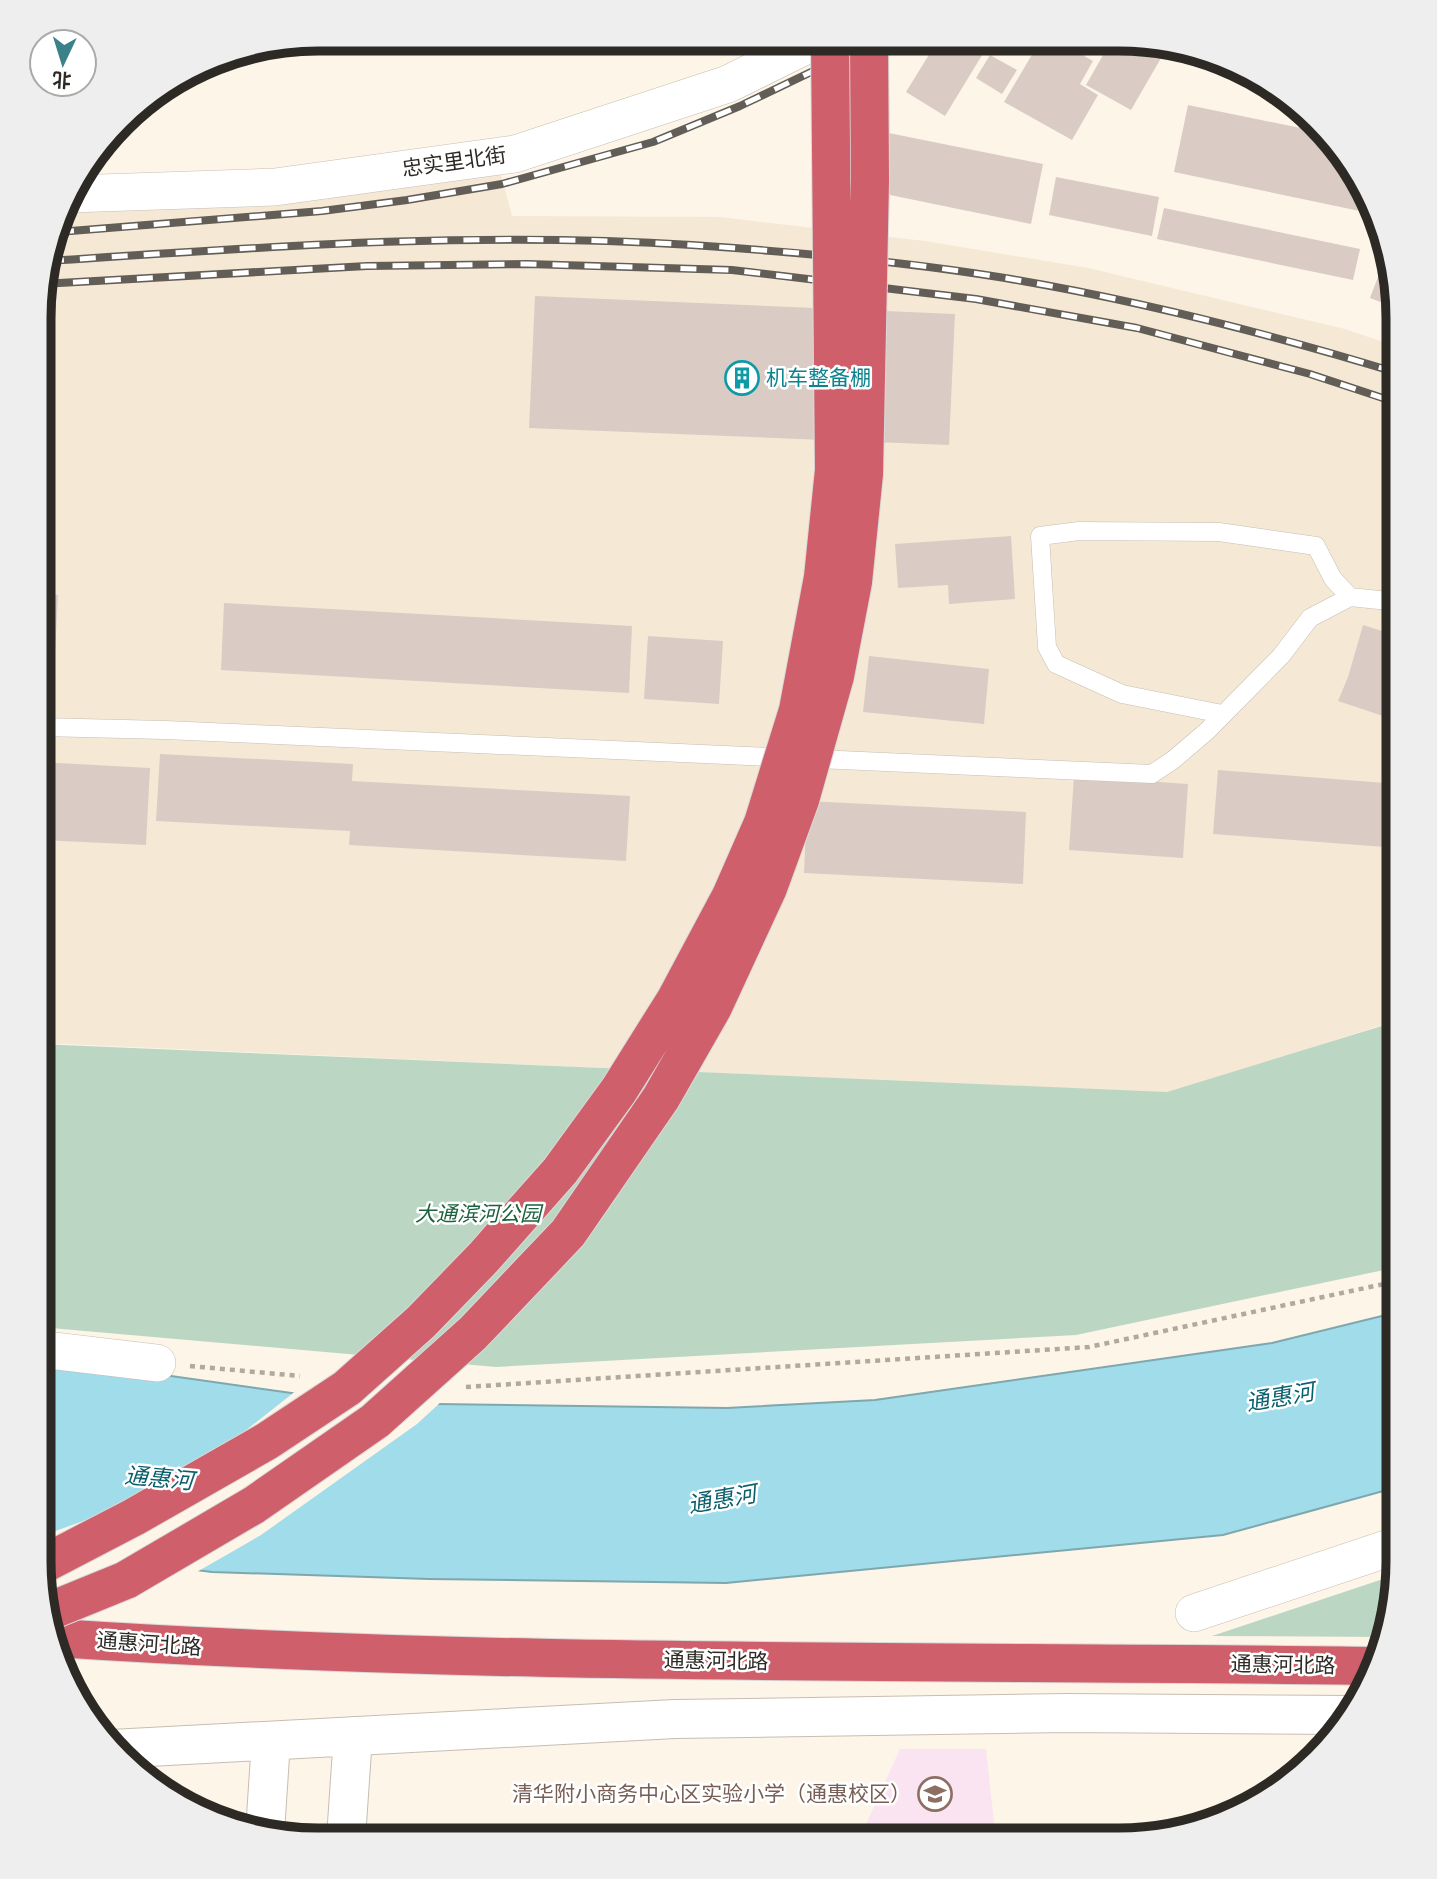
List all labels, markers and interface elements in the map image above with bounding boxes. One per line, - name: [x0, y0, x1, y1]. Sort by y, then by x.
- north arrow: [28, 28, 98, 98]
- text: 北: [52, 67, 72, 92]
- street label: 忠实里北街: [400, 142, 508, 182]
- building icon: 机车整备棚: [723, 359, 761, 397]
- place label: 机车整备棚: [766, 365, 871, 391]
- park label: 大通滨河公园: [415, 1201, 544, 1227]
- water label: 通惠河: [1244, 1377, 1320, 1417]
- water label: 通惠河: [123, 1461, 199, 1495]
- water label: 通惠河: [686, 1479, 762, 1519]
- street label: 通惠河北路: [96, 1627, 202, 1661]
- street label: 通惠河北路: [663, 1647, 769, 1675]
- street label: 通惠河北路: [1230, 1651, 1336, 1679]
- school or university icon: 清华附小商务中心区实验小学（通惠校区）: [916, 1775, 954, 1813]
- place label: 清华附小商务中心区实验小学（通惠校区）: [512, 1781, 911, 1807]

